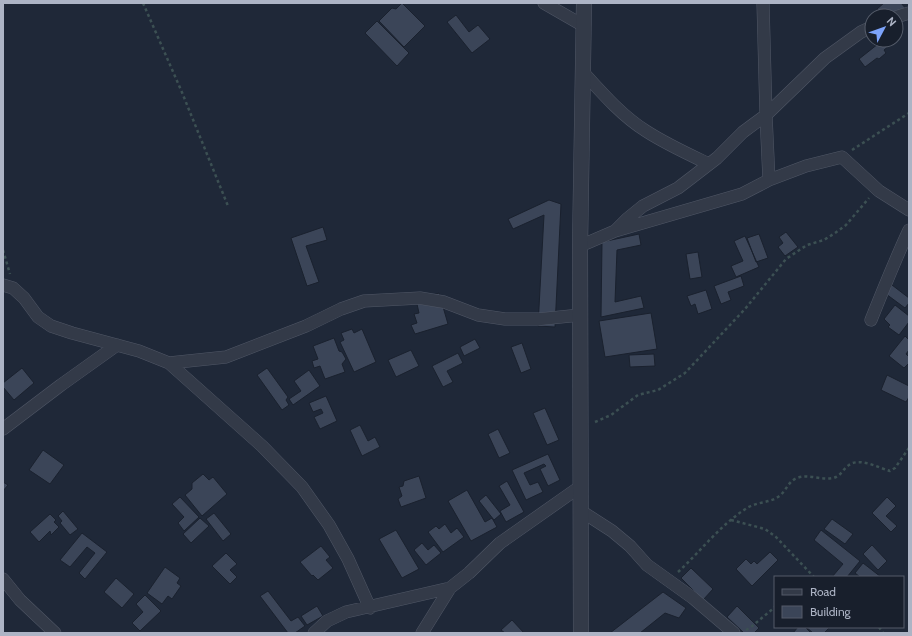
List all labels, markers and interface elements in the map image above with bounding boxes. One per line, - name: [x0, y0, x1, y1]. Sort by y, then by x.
- north arrow: [864, 8, 904, 48]
- text: N: [884, 14, 899, 29]
- legend: [774, 576, 904, 628]
- text: Road: [810, 584, 836, 599]
- text: Building: [810, 604, 852, 619]

